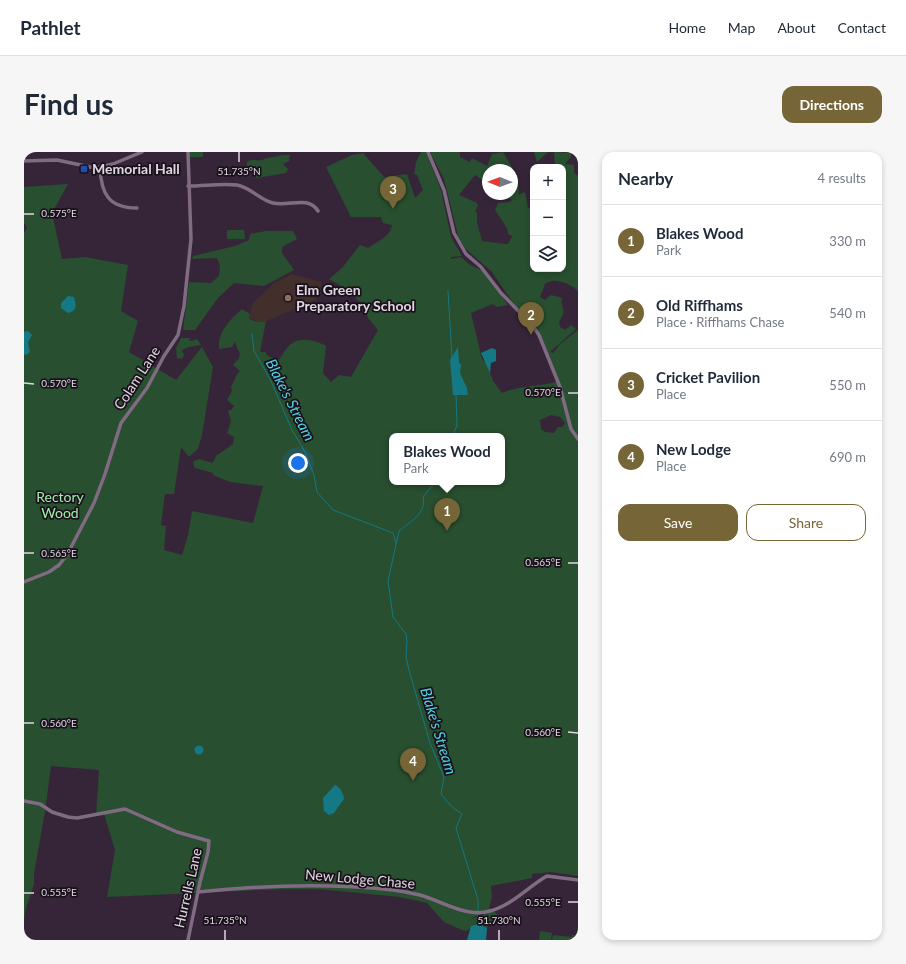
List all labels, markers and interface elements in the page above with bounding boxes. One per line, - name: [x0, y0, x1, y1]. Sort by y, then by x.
- text: Pathlet: [20, 16, 81, 39]
- text: Home: [668, 19, 706, 36]
- text: Map: [728, 19, 755, 36]
- text: About: [777, 19, 815, 36]
- text: Contact: [837, 19, 886, 36]
- button: Directions: [782, 86, 882, 123]
- text: Find us: [24, 87, 114, 121]
- place label: Memorial Hall: [92, 160, 180, 177]
- marker: Memorial Hall: [79, 164, 89, 174]
- north arrow: [482, 164, 518, 200]
- map controls: [530, 164, 566, 272]
- button: +: [530, 164, 566, 200]
- text: 51.735°N: [217, 165, 261, 177]
- text: Nearby: [618, 168, 673, 189]
- text: 4 results: [818, 170, 866, 186]
- pin: 3: [380, 176, 406, 209]
- button: −: [530, 200, 566, 236]
- text: 0.575°E: [41, 207, 77, 219]
- text: Blakes Wood: [656, 224, 743, 242]
- text: 1: [627, 233, 635, 249]
- text: 330 m: [829, 233, 866, 249]
- button: layers: [530, 236, 566, 272]
- text: Park: [656, 242, 681, 258]
- place label: Elm Green Preparatory School: [296, 281, 415, 314]
- marker: Elm Green Preparatory School: [283, 293, 293, 303]
- text: Old Riffhams: [656, 296, 743, 314]
- pin: 2: [518, 302, 544, 335]
- text: 2: [627, 305, 635, 321]
- text: 540 m: [829, 305, 866, 321]
- text: Place · Riffhams Chase: [656, 314, 784, 330]
- street label: Colam Lane: [110, 343, 163, 412]
- water label: Blake's Stream: [262, 355, 319, 444]
- text: Cricket Pavilion: [656, 368, 760, 386]
- text: 0.570°E: [41, 377, 77, 389]
- text: 3: [627, 377, 635, 393]
- text: 550 m: [829, 377, 866, 393]
- text: 0.570°E: [525, 386, 561, 398]
- text: Place: [656, 386, 686, 402]
- popup: [389, 433, 505, 485]
- text: New Lodge: [656, 440, 731, 458]
- text: Blakes Wood: [403, 442, 491, 460]
- text: 4: [627, 449, 635, 465]
- text: 690 m: [829, 449, 866, 465]
- your location: [288, 453, 308, 473]
- text: Place: [656, 458, 686, 474]
- text: Park: [403, 460, 429, 476]
- park label: Rectory Wood: [36, 488, 85, 521]
- pin: 1: [434, 498, 460, 531]
- button: Save: [618, 504, 738, 541]
- button: Share: [746, 504, 866, 541]
- text: 0.565°E: [41, 547, 77, 559]
- text: 0.565°E: [525, 556, 561, 568]
- water label: Blake's Stream: [417, 685, 461, 777]
- text: 0.560°E: [41, 717, 77, 729]
- text: 0.560°E: [525, 726, 561, 738]
- pin: 4: [400, 748, 426, 781]
- street label: Hurrells Lane: [170, 846, 205, 929]
- street label: New Lodge Chase: [304, 865, 416, 892]
- text: 0.555°E: [41, 886, 77, 898]
- text: 0.555°E: [525, 896, 561, 908]
- text: 51.735°N: [203, 914, 247, 926]
- text: 51.730°N: [477, 914, 521, 926]

